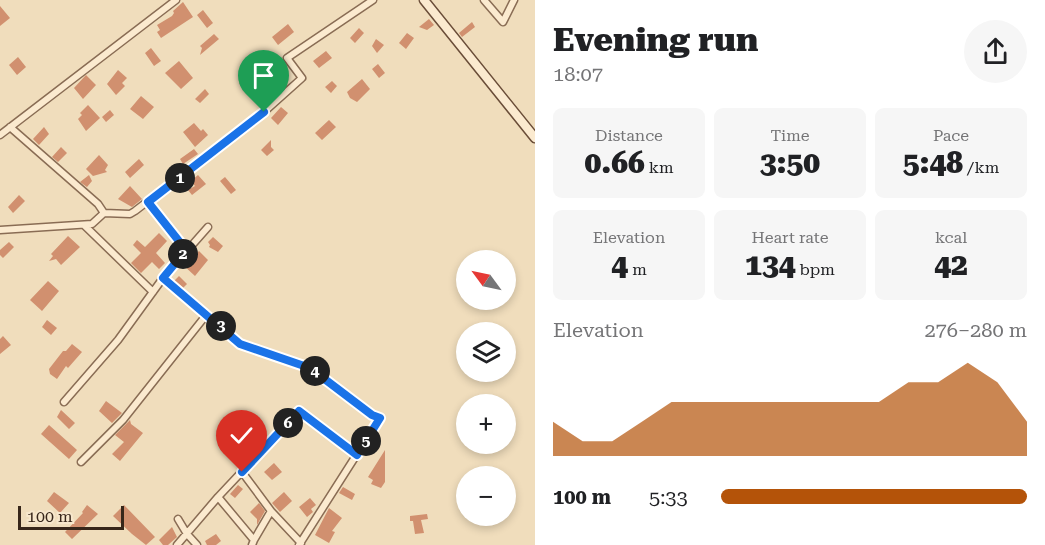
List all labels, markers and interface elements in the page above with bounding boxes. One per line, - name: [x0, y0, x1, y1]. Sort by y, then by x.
- text: Evening run: [553, 20, 758, 59]
- button: share: [964, 20, 1027, 83]
- pin: [238, 50, 289, 112]
- icon: arrive: [247, 59, 280, 92]
- text: 18:07: [553, 62, 603, 86]
- text: Distance: [595, 126, 663, 145]
- text: Time: [770, 126, 810, 145]
- text: Pace: [933, 126, 969, 145]
- text: 0.66: [584, 145, 645, 180]
- text: 3:50: [760, 145, 820, 180]
- text: 5:48: [903, 145, 963, 180]
- text: km: [645, 158, 674, 177]
- text: /km: [963, 158, 999, 177]
- pin: 1: [165, 163, 195, 193]
- text: 1: [176, 168, 184, 187]
- text: Elevation: [593, 228, 665, 247]
- text: Heart rate: [752, 228, 828, 247]
- text: kcal: [935, 228, 967, 247]
- pin: 2: [168, 239, 198, 269]
- text: 2: [179, 244, 187, 263]
- text: 4: [611, 247, 628, 282]
- text: 134: [745, 247, 795, 282]
- text: 42: [934, 247, 968, 282]
- north arrow: [456, 250, 516, 310]
- map controls: [456, 250, 516, 526]
- text: m: [628, 260, 647, 279]
- text: bpm: [795, 260, 835, 279]
- pin: 3: [206, 311, 236, 341]
- text: 3: [217, 316, 225, 335]
- text: Elevation: [553, 318, 644, 342]
- text: 276–280 m: [924, 318, 1027, 342]
- button: layers: [456, 322, 516, 382]
- pin: 4: [300, 356, 330, 386]
- text: 4: [311, 361, 319, 380]
- button: +: [456, 394, 516, 454]
- pin: 6: [273, 408, 303, 438]
- pin: [216, 410, 267, 472]
- text: 6: [284, 413, 292, 432]
- icon: check: [225, 419, 258, 452]
- pin: 5: [351, 426, 381, 456]
- text: 5: [362, 431, 370, 450]
- button: −: [456, 466, 516, 526]
- text: 100 m: [553, 485, 611, 509]
- text: 5:33: [649, 485, 688, 509]
- scale bar: [18, 503, 124, 530]
- text: 100 m: [27, 507, 73, 526]

